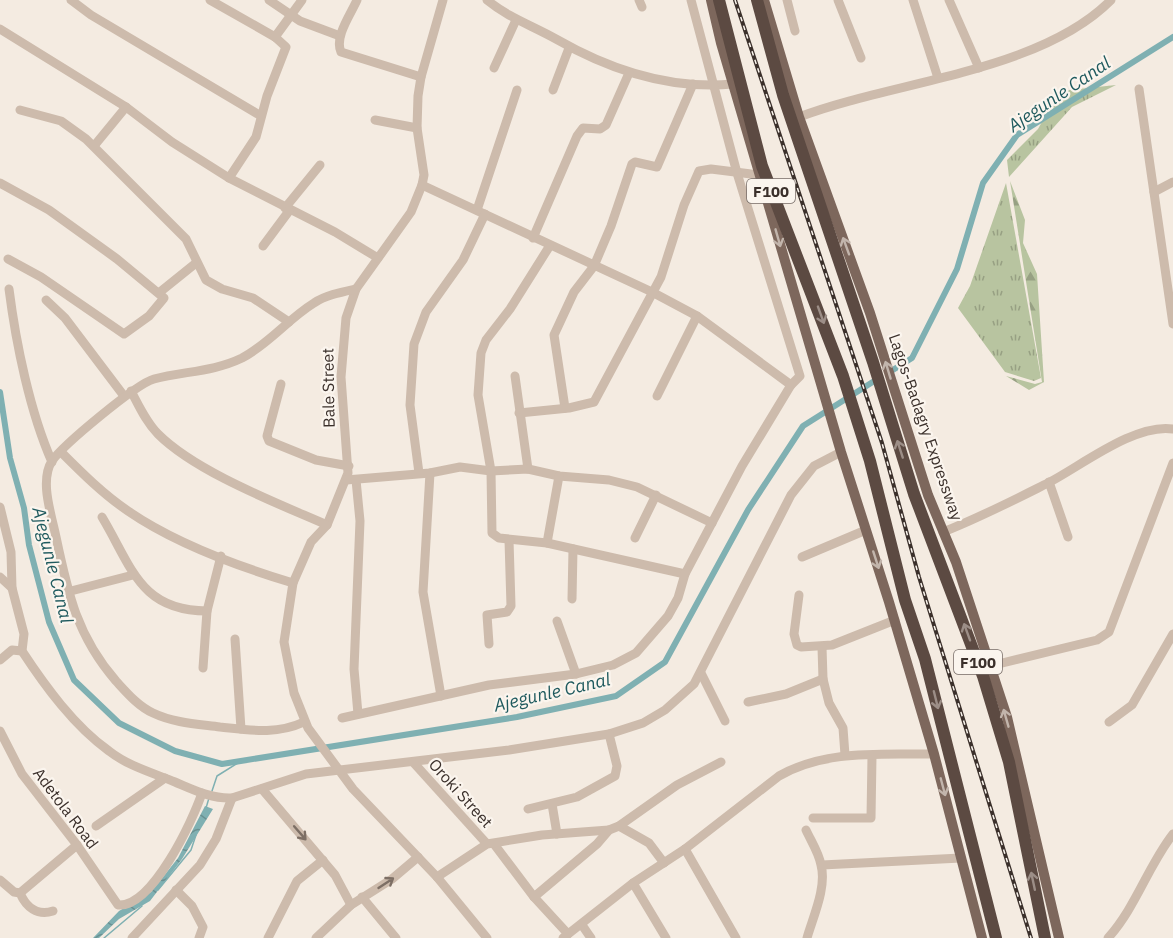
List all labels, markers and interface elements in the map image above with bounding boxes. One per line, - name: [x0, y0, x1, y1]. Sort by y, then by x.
- water label: Ajegunle Canal: [1002, 51, 1115, 137]
- road number: F100: [747, 179, 795, 203]
- one-way arrow: [773, 228, 784, 247]
- one-way arrow: [840, 237, 851, 256]
- one-way arrow: [816, 305, 827, 324]
- street label: Lagos-Badagry Expressway: [885, 331, 967, 523]
- street label: Bale Street: [317, 348, 339, 428]
- one-way arrow: [882, 361, 893, 380]
- one-way arrow: [893, 440, 904, 459]
- water label: Ajegunle Canal: [27, 503, 79, 626]
- one-way arrow: [871, 550, 882, 569]
- one-way arrow: [961, 623, 972, 642]
- road number: F100: [954, 650, 1002, 674]
- water label: Ajegunle Canal: [490, 667, 613, 717]
- one-way arrow: [930, 690, 942, 709]
- one-way arrow: [1000, 709, 1012, 728]
- street label: Oroki Street: [425, 754, 497, 832]
- street label: Adetola Road: [29, 764, 103, 852]
- one-way arrow: [938, 777, 950, 796]
- one-way arrow: [293, 825, 307, 840]
- one-way arrow: [1027, 872, 1038, 891]
- one-way arrow: [377, 877, 394, 889]

